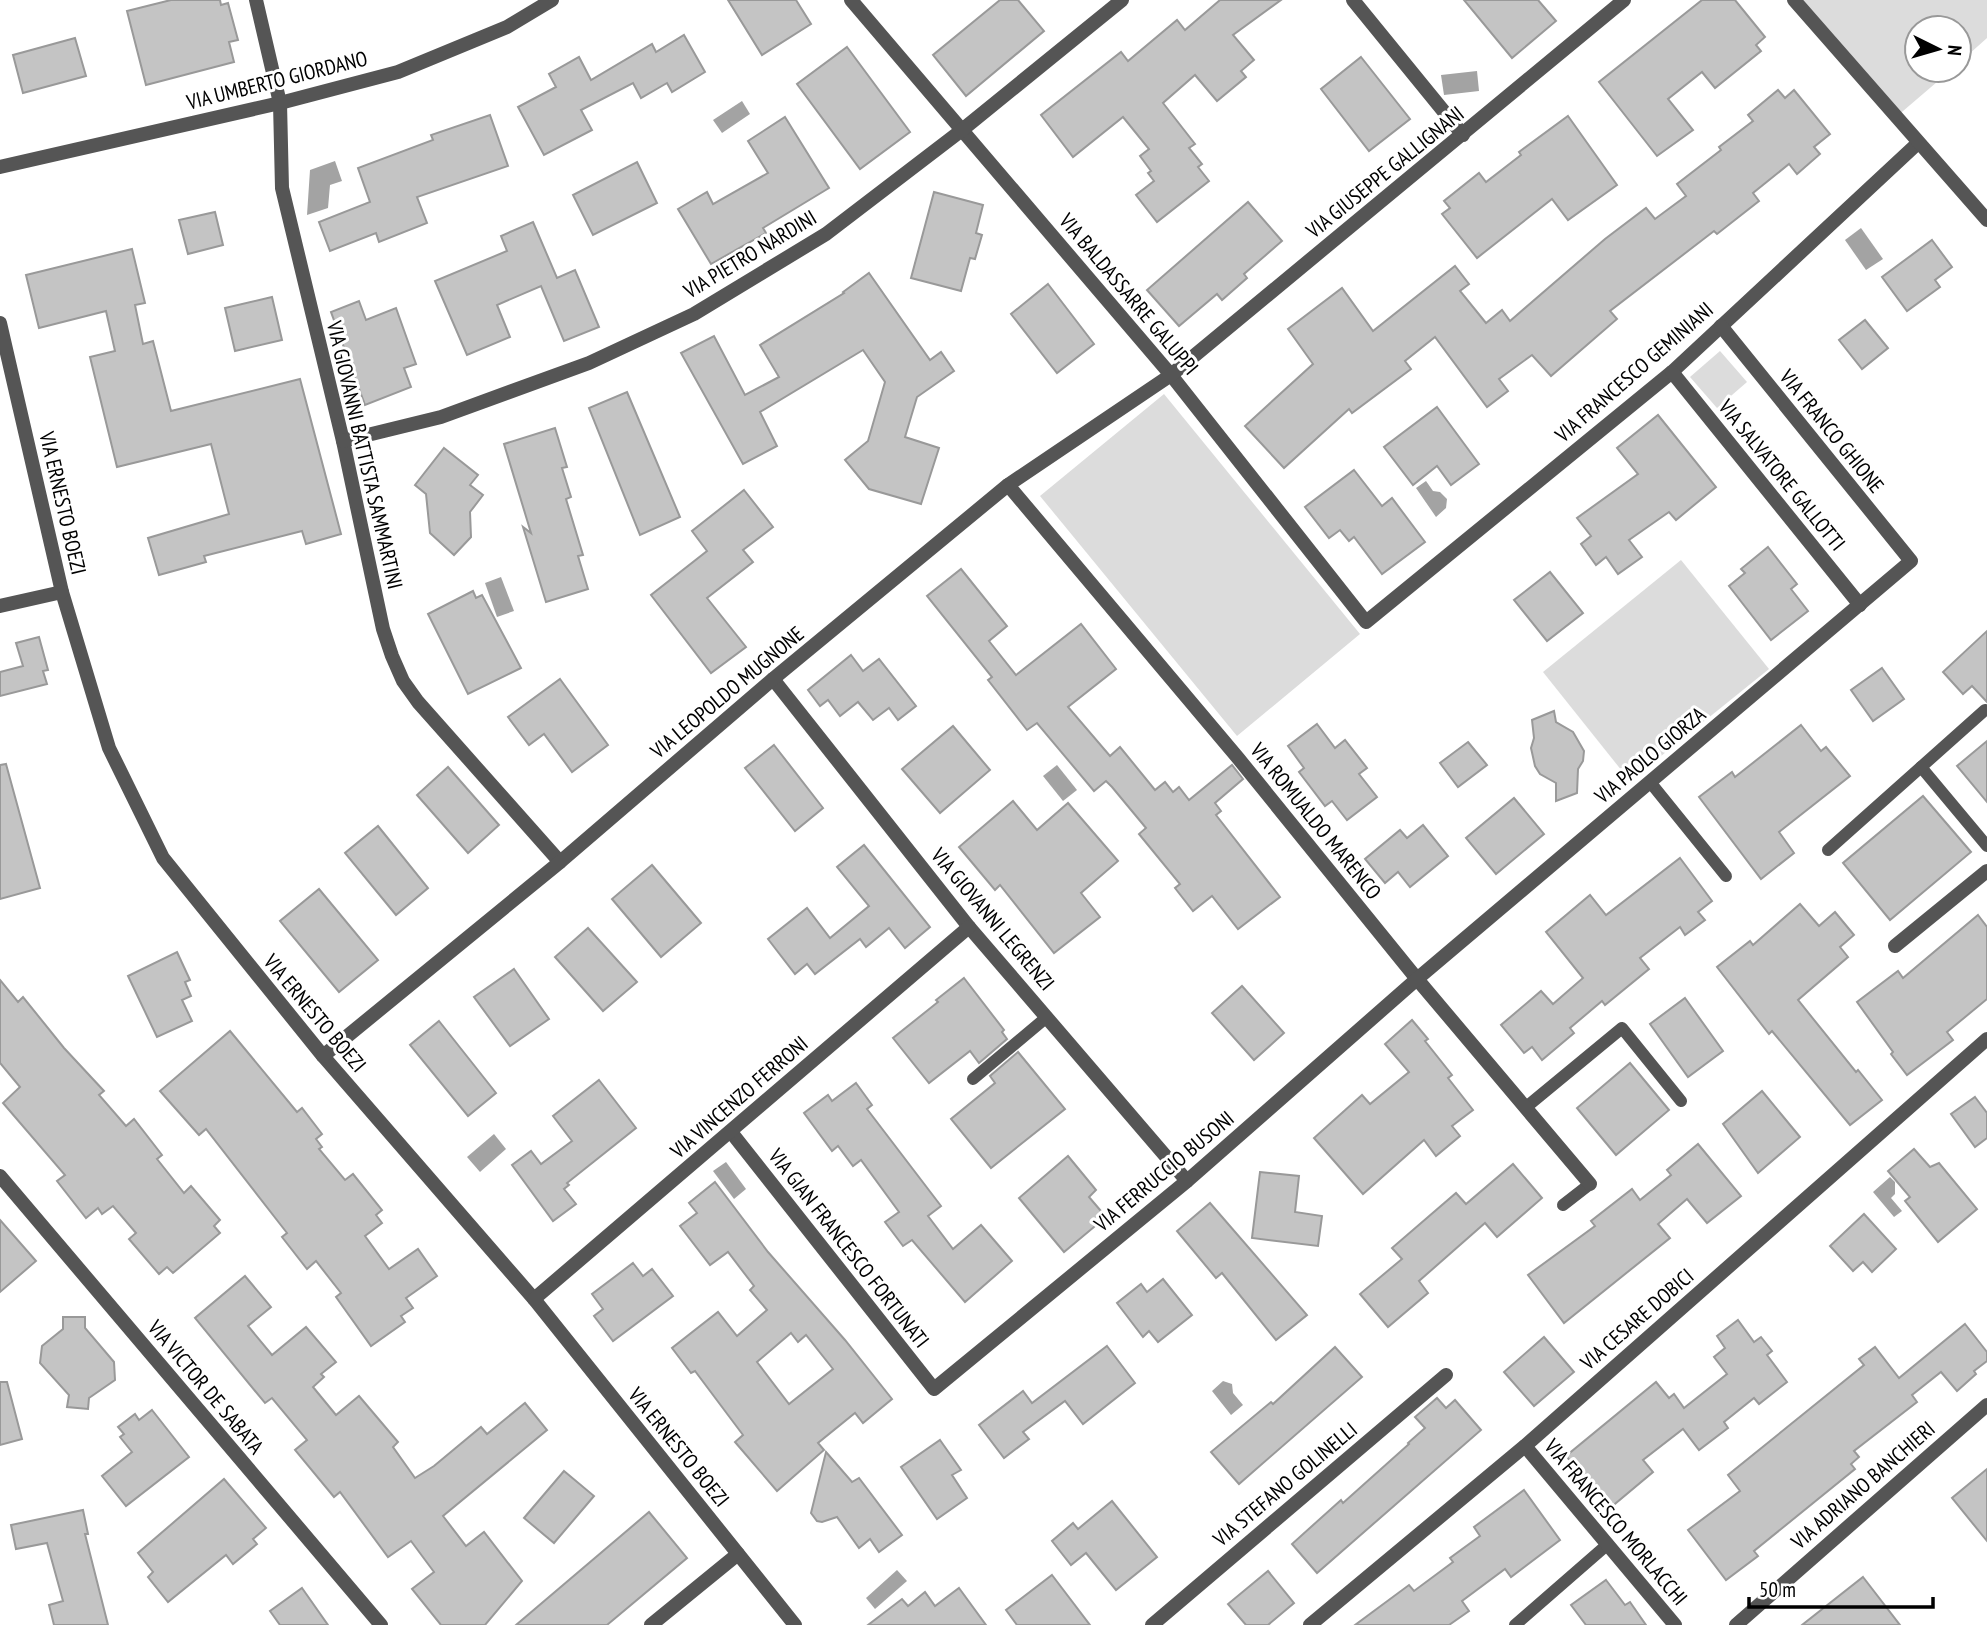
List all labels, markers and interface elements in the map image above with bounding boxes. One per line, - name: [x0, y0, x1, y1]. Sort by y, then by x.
- north arrow: [1903, 14, 1973, 84]
- street label: VIA UMBERTO GIORDANO: [183, 44, 370, 116]
- text: N: [1943, 44, 1967, 57]
- street label: VIA GIUSEPPE GALLIGNANI: [1300, 100, 1469, 245]
- street label: VIA PIETRO NARDINI: [678, 204, 821, 305]
- street label: VIA BALDASSARRE GALUPPI: [1053, 207, 1204, 380]
- street label: VIA FRANCESCO GEMINIANI: [1549, 296, 1719, 449]
- street label: VIA GIOVANNI BATTISTA SAMMARTINI: [321, 317, 409, 592]
- street label: VIA FRANCO GHIONE: [1773, 363, 1890, 498]
- street label: VIA SALVATORE GALLOTTI: [1712, 393, 1851, 556]
- street label: VIA ERNESTO BOEZI: [33, 428, 93, 577]
- street label: VIA LEOPOLDO MUGNONE: [644, 620, 809, 765]
- street label: VIA PAOLO GIORZA: [1588, 701, 1711, 810]
- street label: VIA ROMUALDO MARENCO: [1244, 736, 1387, 905]
- street label: VIA GIOVANNI LEGRENZI: [925, 841, 1061, 996]
- street label: VIA ERNESTO BOEZI: [257, 948, 372, 1078]
- street label: VIA VINCENZO FERRONI: [664, 1030, 813, 1165]
- street label: VIA FERRUCCIO BUSONI: [1088, 1105, 1239, 1238]
- street label: VIA GIAN FRANCESCO FORTUNATI: [762, 1142, 935, 1353]
- street label: VIA CESARE DOBICI: [1574, 1262, 1699, 1376]
- street label: VIA VICTOR DE SABATA: [142, 1314, 270, 1459]
- street label: VIA ERNESTO BOEZI: [622, 1381, 735, 1512]
- street label: VIA ADRIANO BANCHIERI: [1785, 1415, 1940, 1555]
- street label: VIA STEFANO GOLINELLI: [1207, 1416, 1363, 1553]
- street label: VIA FRANCESCO MORLACCHI: [1538, 1433, 1693, 1611]
- scale bar: [1749, 1566, 1933, 1610]
- text: 50 m: [1759, 1576, 1796, 1603]

